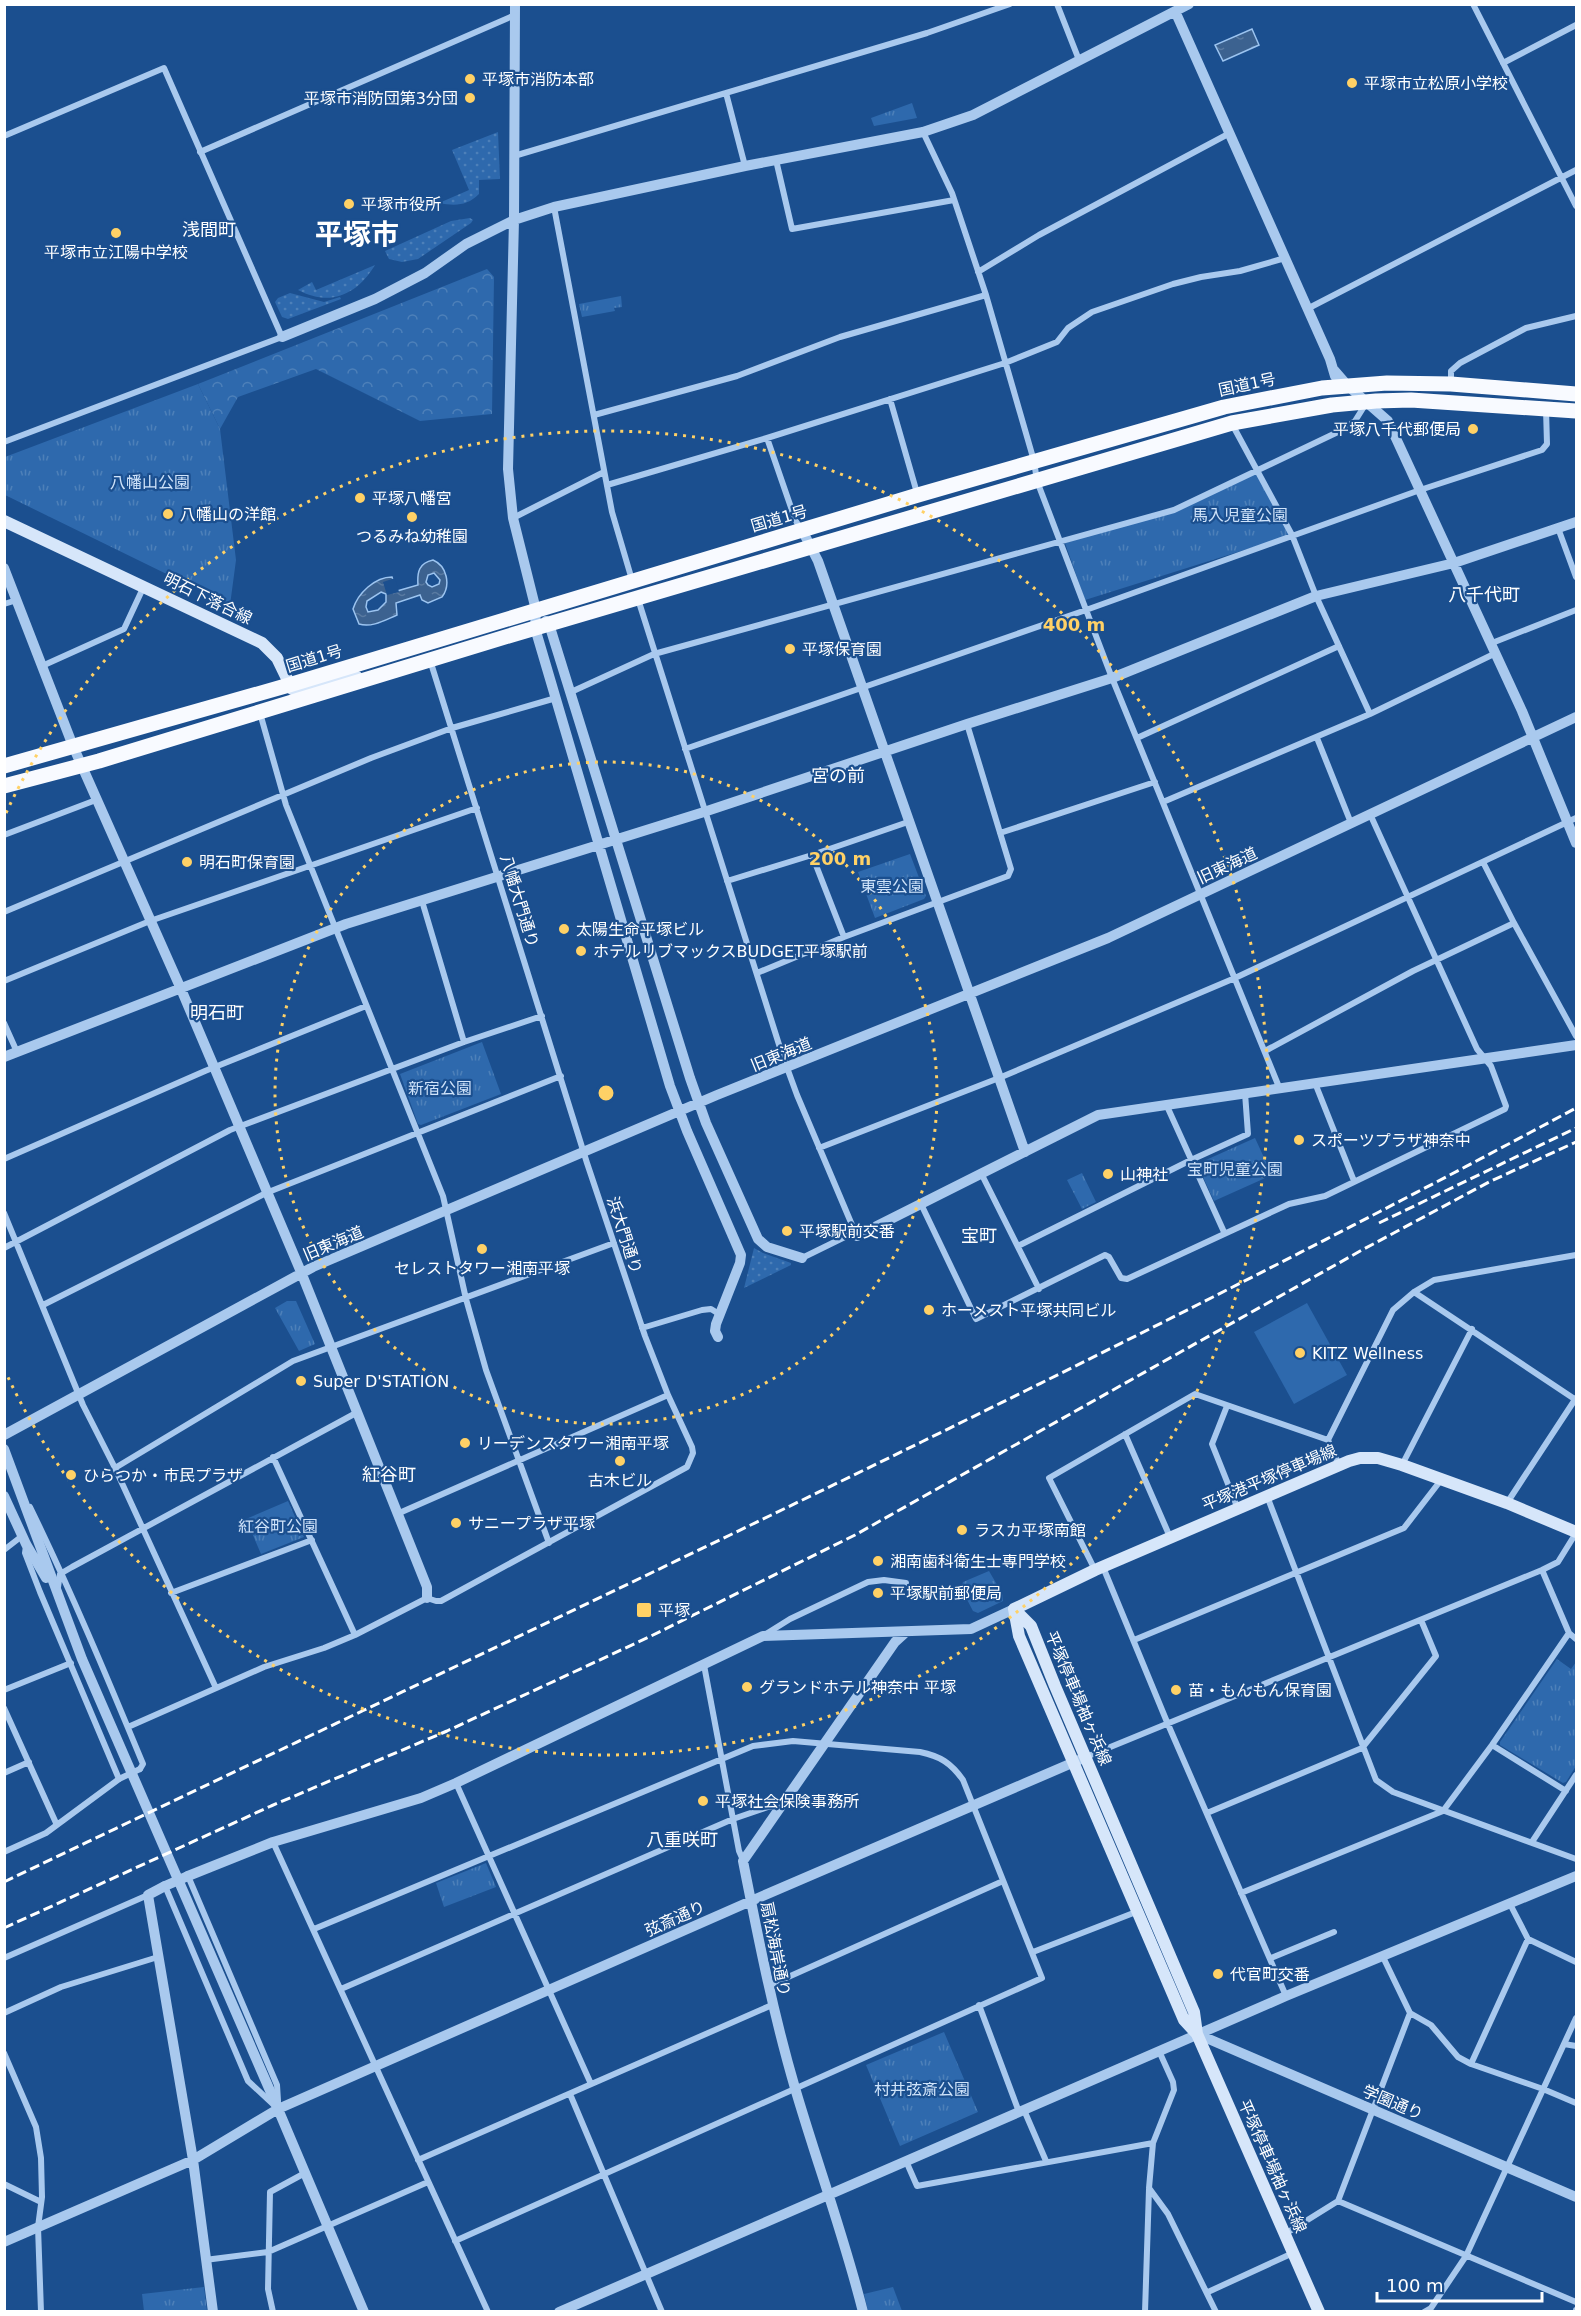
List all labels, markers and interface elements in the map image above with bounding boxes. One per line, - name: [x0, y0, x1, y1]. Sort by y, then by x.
- place label: 平塚市消防本部: [482, 70, 594, 89]
- marker: 平塚市消防本部: [463, 72, 477, 86]
- place label: 平塚市立松原小学校: [1364, 74, 1508, 93]
- marker: 平塚市立松原小学校: [1345, 76, 1359, 90]
- place label: 平塚市消防団第3分団: [304, 89, 458, 108]
- marker: 平塚市消防団第3分団: [463, 91, 477, 105]
- place label: 平塚市役所: [361, 195, 441, 214]
- marker: 平塚市役所: [342, 197, 356, 211]
- district label: 平塚市: [315, 218, 399, 251]
- district label: 浅間町: [182, 219, 236, 240]
- marker: 平塚市立江陽中学校: [109, 226, 123, 240]
- place label: 平塚市立江陽中学校: [44, 243, 188, 262]
- street label: 国道1号: [1217, 369, 1278, 400]
- place label: 平塚八千代郵便局: [1333, 420, 1461, 439]
- marker: 平塚八千代郵便局: [1466, 422, 1480, 436]
- park label: 八幡山公園: [110, 473, 190, 492]
- place label: 平塚八幡宮: [372, 489, 452, 508]
- marker: 平塚八幡宮: [353, 491, 367, 505]
- street label: 国道1号: [749, 501, 810, 536]
- place label: 八幡山の洋館: [180, 505, 276, 524]
- park label: 馬入児童公園: [1192, 506, 1288, 525]
- marker: 八幡山の洋館: [161, 507, 175, 521]
- marker: つるみね幼稚園: [405, 510, 419, 524]
- place label: つるみね幼稚園: [356, 527, 468, 546]
- street label: 明石下落合線: [160, 569, 255, 628]
- district label: 八千代町: [1448, 584, 1520, 605]
- text: 400 m: [1043, 614, 1105, 635]
- place label: 平塚保育園: [802, 640, 882, 659]
- street label: 国道1号: [284, 641, 345, 676]
- marker: 平塚保育園: [783, 642, 797, 656]
- district label: 宮の前: [811, 765, 865, 786]
- street label: 旧東海道: [1194, 843, 1260, 888]
- text: 200 m: [809, 848, 871, 869]
- street label: 八幡大門通り: [496, 852, 543, 950]
- place label: 明石町保育園: [199, 853, 295, 872]
- marker: 明石町保育園: [180, 855, 194, 869]
- park label: 東雲公園: [860, 877, 924, 896]
- place label: 太陽生命平塚ビル: [576, 920, 704, 939]
- marker: 太陽生命平塚ビル: [557, 922, 571, 936]
- place label: ホテルリブマックスBUDGET平塚駅前: [593, 942, 868, 961]
- marker: ホテルリブマックスBUDGET平塚駅前: [574, 944, 588, 958]
- district label: 明石町: [190, 1002, 244, 1023]
- street label: 旧東海道: [748, 1034, 814, 1075]
- park label: 新宿公園: [408, 1079, 472, 1098]
- centre of rings: [596, 1083, 616, 1103]
- place label: スポーツプラザ神奈中: [1311, 1131, 1471, 1150]
- marker: スポーツプラザ神奈中: [1292, 1133, 1306, 1147]
- park label: 宝町児童公園: [1187, 1160, 1283, 1179]
- place label: 山神社: [1120, 1165, 1168, 1184]
- marker: 山神社: [1101, 1167, 1115, 1181]
- street label: 浜大門通り: [603, 1194, 646, 1276]
- street label: 旧東海道: [300, 1222, 366, 1265]
- place label: 平塚駅前交番: [799, 1222, 895, 1241]
- marker: 平塚駅前交番: [780, 1224, 794, 1238]
- district label: 宝町: [961, 1225, 997, 1246]
- marker: セレストタワー湘南平塚: [475, 1242, 489, 1256]
- place label: セレストタワー湘南平塚: [394, 1259, 570, 1278]
- place label: ホーメスト平塚共同ビル: [941, 1301, 1116, 1320]
- marker: ホーメスト平塚共同ビル: [922, 1303, 936, 1317]
- place label: KITZ Wellness: [1312, 1344, 1423, 1363]
- marker: KITZ Wellness: [1293, 1346, 1307, 1360]
- place label: Super D'STATION: [313, 1372, 449, 1391]
- marker: Super D'STATION: [294, 1374, 308, 1388]
- place label: リーデンスタワー湘南平塚: [477, 1434, 669, 1453]
- marker: リーデンスタワー湘南平塚: [458, 1436, 472, 1450]
- street label: 平塚港平塚停車場線: [1199, 1441, 1339, 1514]
- marker: 古木ビル: [613, 1454, 627, 1468]
- district label: 紅谷町: [362, 1464, 416, 1485]
- place label: ひらつか・市民プラザ: [83, 1466, 243, 1485]
- marker: ひらつか・市民プラザ: [64, 1468, 78, 1482]
- place label: 古木ビル: [588, 1471, 652, 1490]
- place label: サニープラザ平塚: [468, 1514, 595, 1533]
- marker: サニープラザ平塚: [449, 1516, 463, 1530]
- park label: 紅谷町公園: [238, 1517, 318, 1536]
- place label: ラスカ平塚南館: [974, 1521, 1086, 1540]
- marker: ラスカ平塚南館: [955, 1523, 969, 1537]
- place label: 湘南歯科衛生士専門学校: [890, 1552, 1066, 1571]
- marker: 湘南歯科衛生士専門学校: [871, 1554, 885, 1568]
- place label: 平塚駅前郵便局: [890, 1584, 1002, 1603]
- marker: 平塚駅前郵便局: [871, 1586, 885, 1600]
- marker: 平塚: [635, 1601, 653, 1619]
- place label: 平塚: [658, 1601, 690, 1620]
- street label: 平塚停車場袖ヶ浜線: [1042, 1628, 1115, 1768]
- place label: グランドホテル神奈中 平塚: [759, 1678, 956, 1697]
- marker: グランドホテル神奈中 平塚: [740, 1680, 754, 1694]
- place label: 苗・もんもん保育園: [1188, 1681, 1332, 1700]
- marker: 苗・もんもん保育園: [1169, 1683, 1183, 1697]
- place label: 平塚社会保険事務所: [715, 1792, 859, 1811]
- marker: 平塚社会保険事務所: [696, 1794, 710, 1808]
- district label: 八重咲町: [646, 1829, 718, 1850]
- street label: 弦斎通り: [642, 1897, 708, 1940]
- street label: 扇松海岸通り: [757, 1900, 794, 1998]
- place label: 代官町交番: [1230, 1965, 1310, 1984]
- marker: 代官町交番: [1211, 1967, 1225, 1981]
- park label: 村井弦斎公園: [874, 2080, 970, 2099]
- street label: 学園通り: [1360, 2081, 1426, 2124]
- street label: 平塚停車場袖ヶ浜線: [1235, 2097, 1311, 2236]
- scale bar: [1377, 2265, 1542, 2303]
- text: 100 m: [1386, 2275, 1444, 2296]

